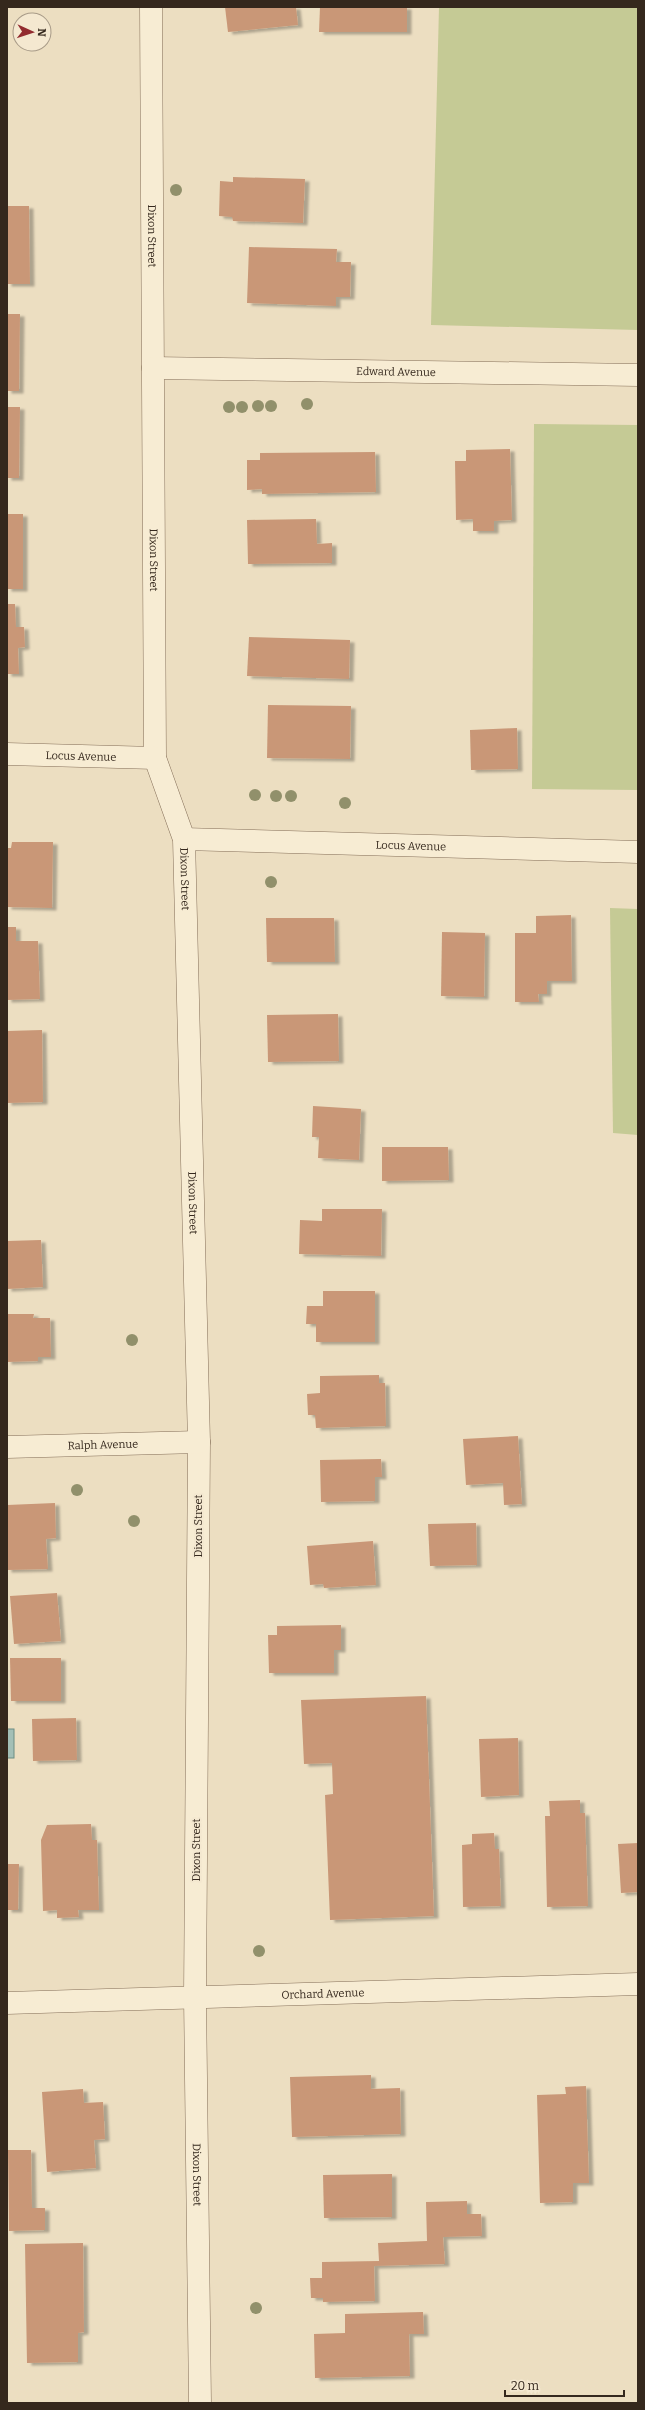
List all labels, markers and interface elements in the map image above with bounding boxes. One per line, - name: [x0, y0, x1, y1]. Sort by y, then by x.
- north arrow: [12, 12, 52, 52]
- text: N: [35, 28, 48, 38]
- street label: Dixon Street: [146, 204, 159, 268]
- street label: Edward Avenue: [356, 364, 436, 379]
- street label: Dixon Street: [147, 528, 161, 592]
- street label: Locus Avenue: [45, 749, 117, 763]
- street label: Locus Avenue: [375, 838, 446, 853]
- street label: Dixon Street: [178, 847, 192, 911]
- street label: Dixon Street: [186, 1171, 200, 1235]
- street label: Ralph Avenue: [68, 1437, 138, 1452]
- street label: Dixon Street: [192, 1494, 205, 1558]
- street label: Dixon Street: [190, 1818, 203, 1882]
- street label: Orchard Avenue: [281, 1986, 365, 2001]
- street label: Dixon Street: [190, 2143, 204, 2206]
- scale bar: [505, 2372, 624, 2398]
- text: 20 m: [511, 2379, 540, 2393]

